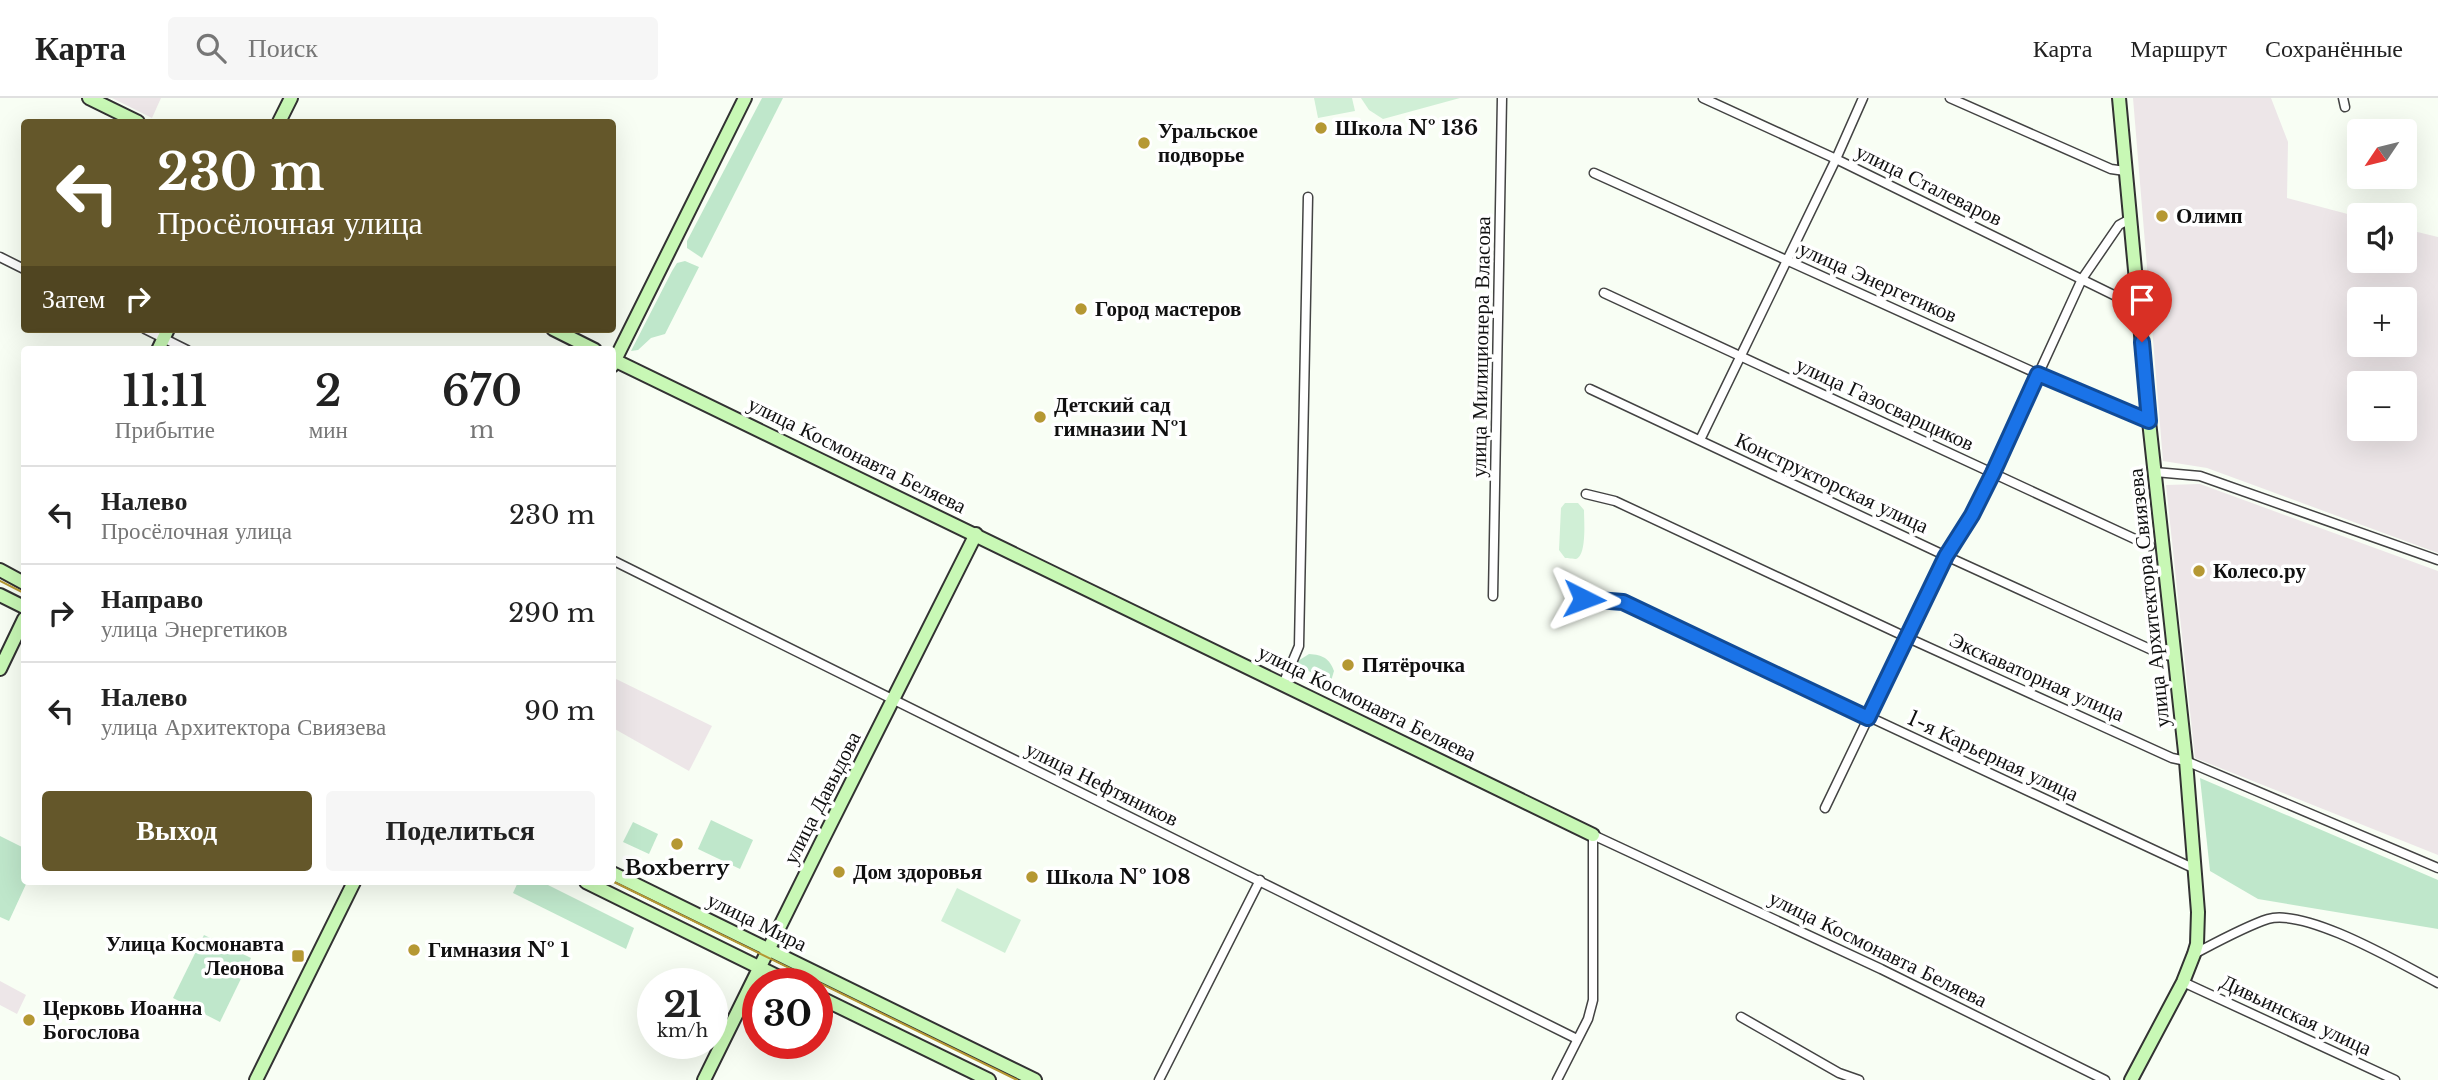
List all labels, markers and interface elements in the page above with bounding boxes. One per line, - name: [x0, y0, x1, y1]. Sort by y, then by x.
- search box: [168, 17, 658, 80]
- text: Карта: [35, 28, 126, 69]
- icon: search: [192, 29, 230, 67]
- text: Поиск: [248, 32, 318, 64]
- text: Карта: [2033, 34, 2092, 63]
- text: Маршрут: [2130, 34, 2227, 63]
- text: Сохранённые: [2265, 34, 2403, 63]
- place label: Школа № 136: [1335, 115, 1478, 141]
- place label: Уральское подворье: [1158, 118, 1258, 168]
- north arrow: [2347, 119, 2417, 189]
- map controls: [2347, 119, 2417, 441]
- marker: Школа № 136: [1313, 120, 1329, 136]
- marker: Уральское подворье: [1136, 135, 1152, 151]
- street label: улица Сталеваров: [1851, 138, 2007, 232]
- text: 230 m: [157, 142, 324, 203]
- icon: left: [42, 147, 133, 238]
- text: Просёлочная улица: [157, 203, 423, 243]
- place label: Олимп: [2176, 203, 2243, 229]
- button: sound: [2347, 203, 2417, 273]
- marker: Олимп: [2154, 208, 2170, 224]
- street label: улица Милиционера Власова: [1466, 215, 1496, 478]
- street label: улица Энергетиков: [1795, 235, 1961, 329]
- pin: [2112, 270, 2172, 342]
- icon: right: [119, 280, 157, 318]
- icon: arrive: [2123, 281, 2161, 319]
- text: Затем: [42, 283, 105, 315]
- button: +: [2347, 287, 2417, 357]
- place label: Город мастеров: [1095, 296, 1241, 322]
- marker: Город мастеров: [1073, 301, 1089, 317]
- street label: улица Газосварщиков: [1792, 351, 1978, 457]
- text: 11:11: [122, 365, 208, 417]
- text: 2: [315, 365, 342, 417]
- text: 670: [442, 365, 522, 417]
- button: −: [2347, 371, 2417, 441]
- street label: улица Космонавта Беляева: [744, 391, 971, 519]
- place label: Детский сад гимназии №1: [1054, 392, 1188, 442]
- marker: Детский сад гимназии №1: [1032, 409, 1048, 425]
- text: Прибытие: [115, 416, 215, 444]
- text: мин: [309, 416, 348, 444]
- text: m: [470, 416, 494, 444]
- street label: Конструкторская улица: [1731, 427, 1933, 539]
- street label: улица Архитектора Свиязева: [2122, 467, 2176, 729]
- text: Налево: [101, 485, 187, 517]
- icon: left: [42, 496, 80, 534]
- text: 230 m: [509, 499, 595, 531]
- text: Просёлочная улица: [101, 517, 292, 545]
- place label: Колесо.ру: [2213, 558, 2306, 584]
- position arrow: [1547, 562, 1621, 636]
- marker: Колесо.ру: [2191, 563, 2207, 579]
- text: Направо: [101, 583, 203, 615]
- icon: right: [42, 594, 80, 632]
- text: 290 m: [508, 597, 595, 629]
- text: улица Энергетиков: [101, 615, 288, 643]
- street label: Экскаваторная улица: [1946, 627, 2129, 727]
- street label: улица Космонавта Беляева: [1254, 639, 1481, 767]
- place label: Пятёрочка: [1362, 652, 1466, 678]
- marker: Пятёрочка: [1340, 657, 1356, 673]
- text: Налево: [101, 681, 187, 713]
- icon: left: [42, 692, 80, 730]
- text: 90 m: [524, 695, 595, 727]
- street label: 1-я Карьерная улица: [1903, 705, 2083, 807]
- text: улица Архитектора Свиязева: [101, 713, 386, 741]
- street label: улица Давыдова: [777, 727, 867, 869]
- street label: улица Нефтяников: [1021, 736, 1183, 832]
- button: Выход: [42, 791, 312, 871]
- button: Поделиться: [326, 791, 595, 871]
- marker: Boxberry: [669, 836, 685, 852]
- place label: Boxberry: [625, 855, 730, 881]
- place label: Дом здоровья: [853, 859, 982, 885]
- marker: Дом здоровья: [831, 864, 847, 880]
- place label: Школа № 108: [1046, 864, 1191, 890]
- marker: Школа № 108: [1024, 869, 1040, 885]
- street label: улица Космонавта Беляева: [1765, 885, 1992, 1013]
- street label: улица Мира: [703, 887, 812, 958]
- place label: Улица Космонавта Леонова: [106, 931, 284, 981]
- place label: Гимназия № 1: [428, 937, 570, 963]
- marker: Гимназия № 1: [406, 942, 422, 958]
- marker: Улица Космонавта Леонова: [290, 948, 306, 964]
- speed limit sign: 30: [742, 968, 833, 1059]
- street label: Дивьинская улица: [2216, 969, 2376, 1062]
- text: 21: [663, 983, 702, 1026]
- place label: Церковь Иоанна Богослова: [43, 995, 203, 1045]
- marker: Церковь Иоанна Богослова: [21, 1012, 37, 1028]
- text: km/h: [657, 1020, 708, 1042]

